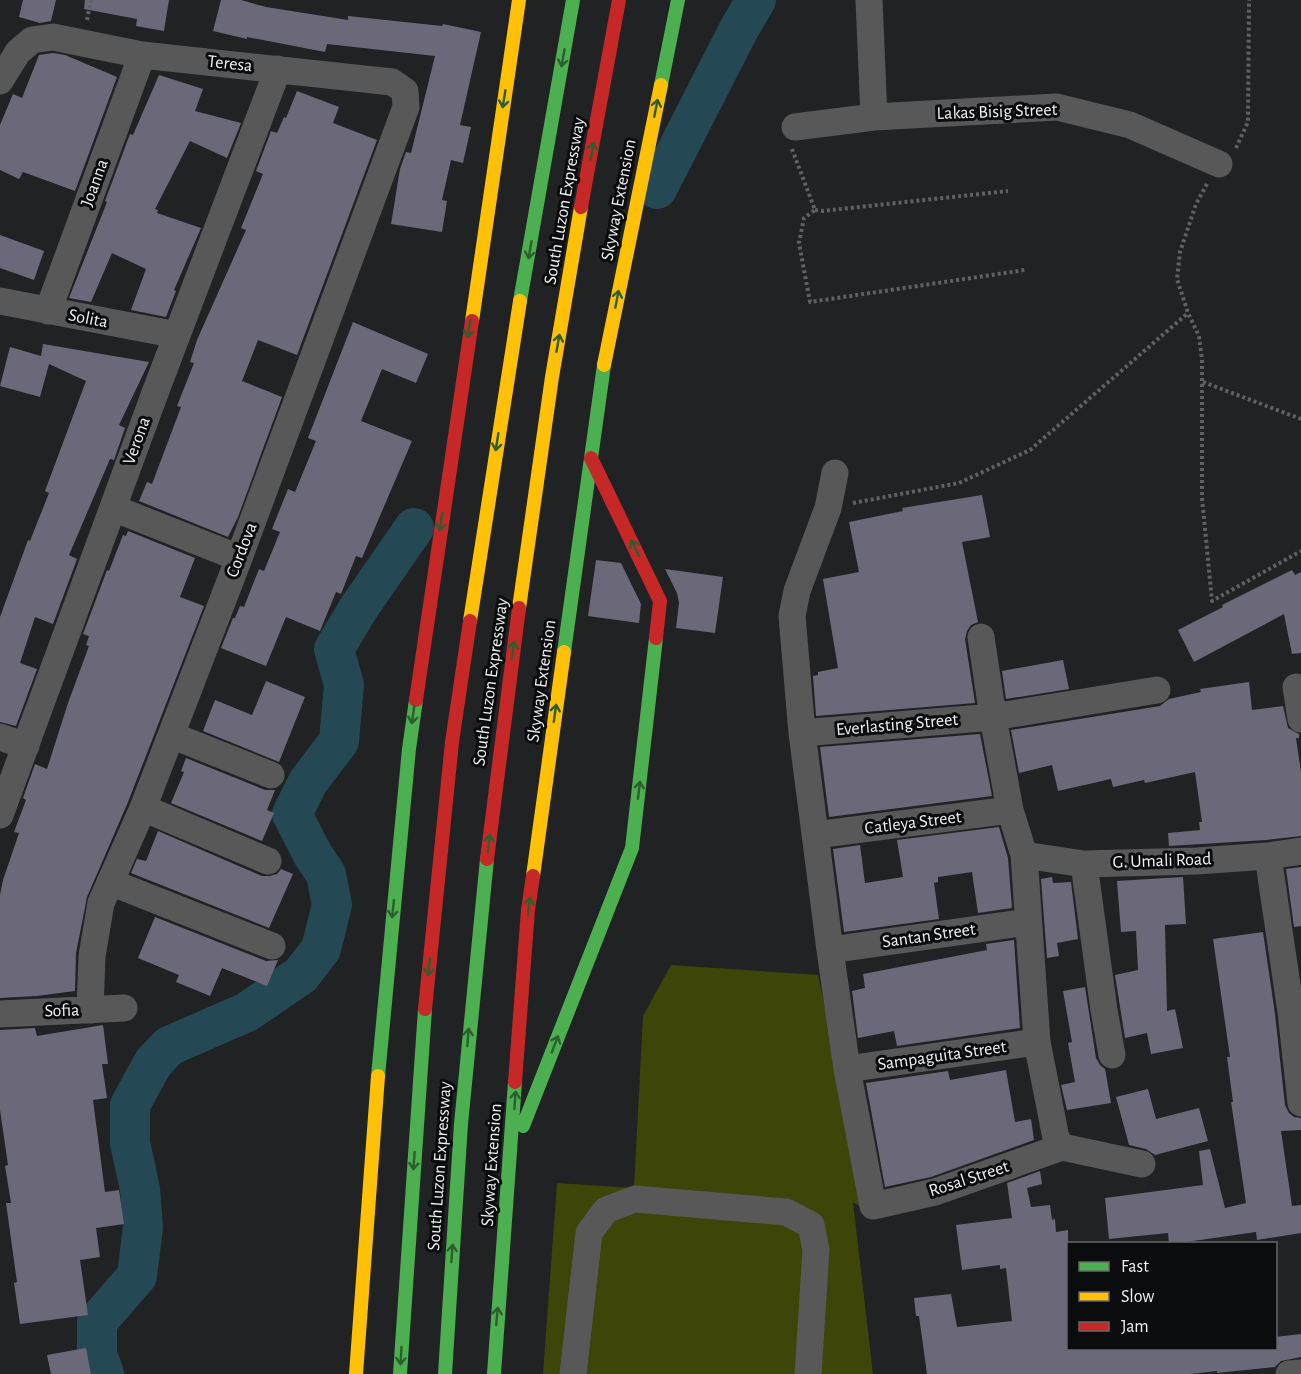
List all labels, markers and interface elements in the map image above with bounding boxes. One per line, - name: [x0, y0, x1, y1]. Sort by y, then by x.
- one-way arrow: [557, 47, 568, 67]
- street label: Teresa: [207, 53, 253, 75]
- one-way arrow: [498, 89, 509, 109]
- one-way arrow: [651, 99, 662, 118]
- street label: Lakas Bisig Street: [936, 101, 1058, 123]
- street label: South Luzon Expressway: [541, 116, 589, 286]
- street label: Skyway Extension: [598, 138, 640, 262]
- one-way arrow: [587, 141, 598, 161]
- street label: Joanna: [78, 157, 112, 209]
- one-way arrow: [524, 239, 535, 259]
- one-way arrow: [612, 290, 623, 309]
- street label: Solita: [67, 306, 109, 332]
- one-way arrow: [464, 319, 475, 338]
- one-way arrow: [553, 333, 564, 353]
- street label: Verona: [120, 415, 154, 467]
- one-way arrow: [492, 432, 503, 451]
- one-way arrow: [436, 512, 447, 531]
- street label: Cordova: [223, 520, 261, 580]
- one-way arrow: [628, 540, 640, 558]
- street label: South Luzon Expressway: [470, 597, 512, 767]
- street label: Skyway Extension: [525, 619, 559, 743]
- one-way arrow: [508, 641, 519, 660]
- one-way arrow: [550, 703, 561, 723]
- one-way arrow: [408, 705, 419, 724]
- street label: Everlasting Street: [835, 711, 959, 739]
- one-way arrow: [633, 781, 644, 801]
- street label: Catleya Street: [864, 808, 963, 838]
- one-way arrow: [484, 834, 495, 854]
- street label: G. Umali Road: [1112, 850, 1212, 872]
- one-way arrow: [524, 896, 535, 916]
- one-way arrow: [387, 898, 398, 918]
- street label: Santan Street: [881, 921, 977, 951]
- one-way arrow: [423, 956, 434, 976]
- street label: Sofia: [44, 1001, 80, 1021]
- one-way arrow: [463, 1028, 474, 1048]
- one-way arrow: [550, 1035, 561, 1054]
- street label: Sampaguita Street: [876, 1038, 1008, 1074]
- street label: South Luzon Expressway: [425, 1081, 455, 1251]
- one-way arrow: [510, 1091, 521, 1111]
- street label: Skyway Extension: [479, 1103, 505, 1227]
- one-way arrow: [408, 1151, 419, 1171]
- street label: Rosal Street: [927, 1158, 1011, 1200]
- legend: [1067, 1242, 1277, 1350]
- one-way arrow: [447, 1243, 458, 1263]
- text: Fast: [1121, 1258, 1149, 1276]
- text: Slow: [1121, 1288, 1154, 1306]
- one-way arrow: [492, 1306, 503, 1326]
- text: Jam: [1121, 1318, 1149, 1336]
- one-way arrow: [395, 1345, 407, 1365]

